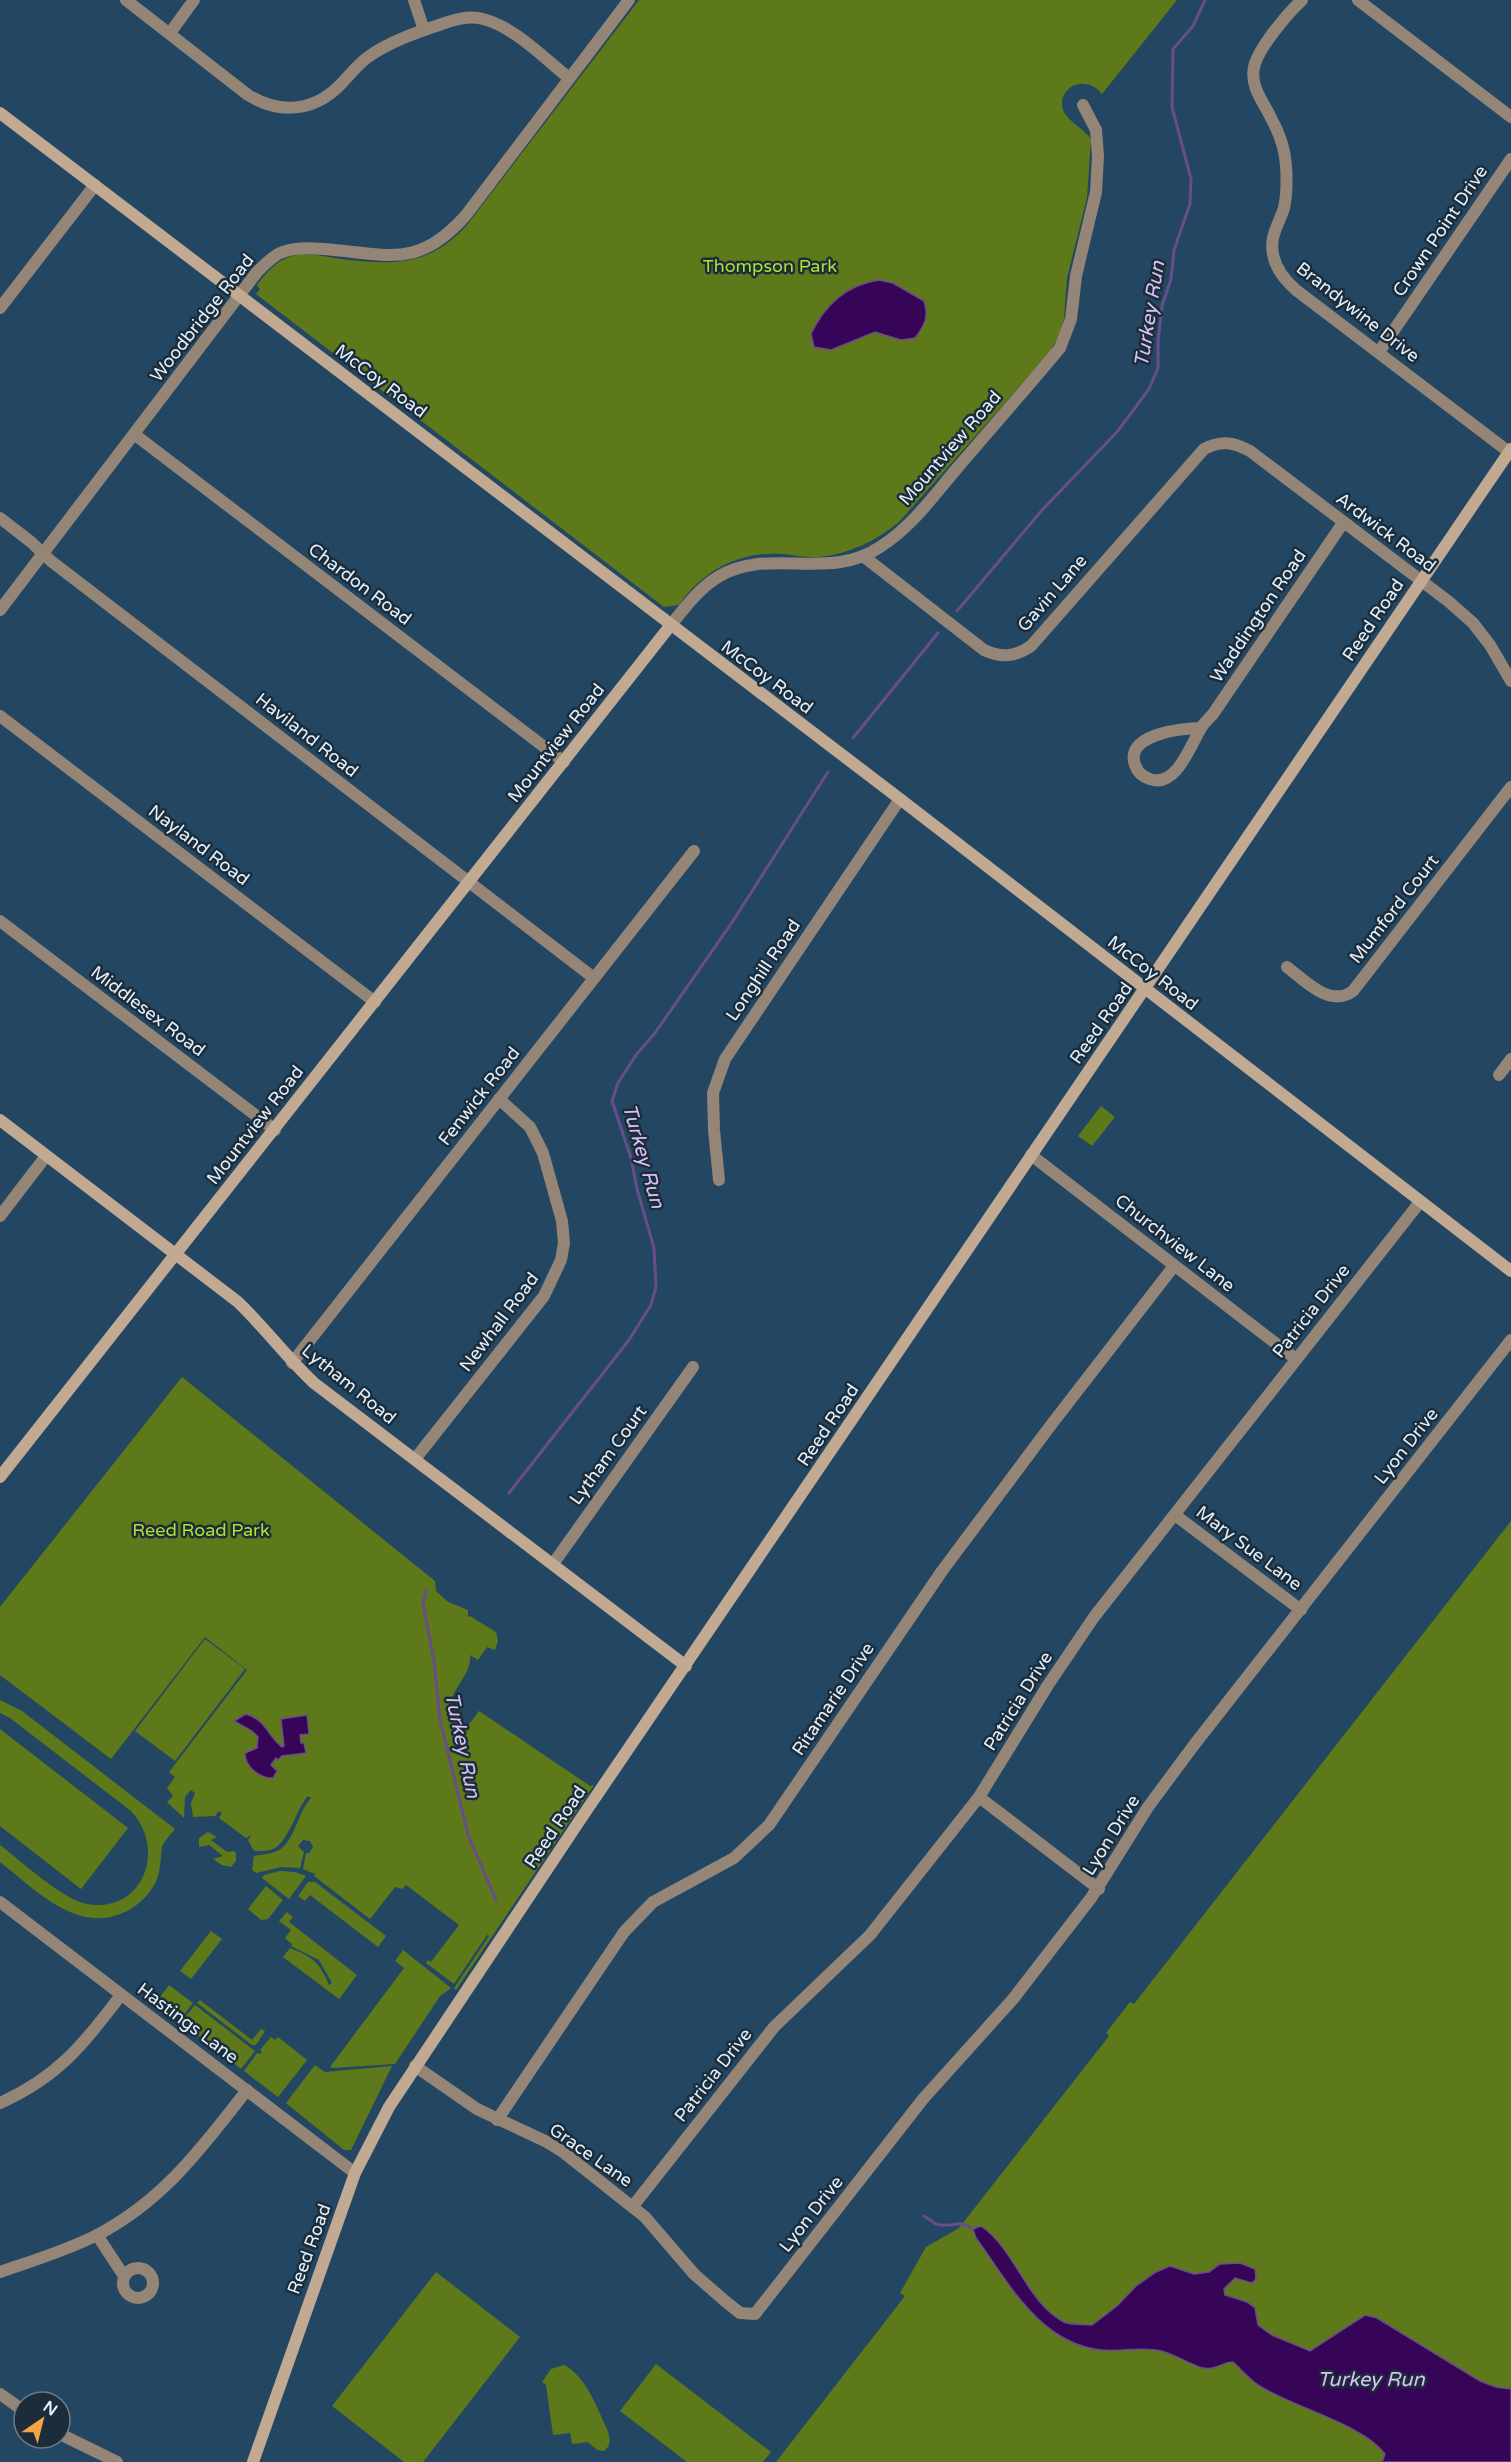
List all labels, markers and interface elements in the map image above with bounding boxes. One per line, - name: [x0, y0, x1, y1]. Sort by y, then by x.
- street label: Crown Point Drive: [1388, 161, 1492, 301]
- street label: Woodbridge Road: [145, 250, 259, 386]
- park label: Thompson Park: [703, 255, 837, 277]
- street label: Brandywine Drive: [1292, 257, 1424, 367]
- water label: Turkey Run: [1130, 258, 1170, 369]
- street label: McCoy Road: [331, 339, 431, 423]
- street label: Mountview Road: [894, 386, 1006, 510]
- street label: Ardwick Road: [1332, 487, 1440, 577]
- street label: Chardon Road: [304, 538, 416, 630]
- street label: Waddington Road: [1205, 545, 1311, 687]
- street label: Gavin Lane: [1013, 550, 1091, 636]
- street label: Reed Road: [1337, 575, 1409, 665]
- street label: McCoy Road: [717, 635, 817, 719]
- street label: Mountview Road: [503, 679, 609, 807]
- street label: Haviland Road: [251, 688, 363, 782]
- street label: Nayland Road: [144, 800, 254, 890]
- street label: Mumford Court: [1345, 850, 1443, 968]
- street label: Longhill Road: [721, 915, 805, 1025]
- street label: McCoy Road: [1103, 931, 1203, 1015]
- street label: Middlesex Road: [86, 961, 210, 1061]
- street label: Reed Road: [1065, 978, 1137, 1068]
- street label: Fenwick Road: [434, 1042, 524, 1150]
- street label: Mountview Road: [202, 1061, 308, 1189]
- water label: Turkey Run: [617, 1101, 670, 1212]
- street label: Churchview Lane: [1111, 1189, 1239, 1297]
- street label: Patricia Drive: [1268, 1260, 1354, 1362]
- street label: Newhall Road: [455, 1268, 543, 1376]
- street label: Lytham Road: [297, 1339, 401, 1429]
- street label: Reed Road: [792, 1380, 864, 1470]
- street label: Lytham Court: [565, 1401, 651, 1509]
- street label: Lyon Drive: [1369, 1403, 1443, 1489]
- street label: Mary Sue Lane: [1192, 1501, 1306, 1595]
- park label: Reed Road Park: [132, 1519, 270, 1541]
- street label: Ritamarie Drive: [787, 1638, 879, 1760]
- street label: Patricia Drive: [979, 1647, 1057, 1755]
- water label: Turkey Run: [439, 1690, 485, 1801]
- street label: Reed Road: [519, 1782, 591, 1872]
- street label: Lyon Drive: [1078, 1791, 1144, 1879]
- street label: Hastings Lane: [133, 1978, 243, 2068]
- street label: Patricia Drive: [670, 2024, 756, 2126]
- street label: Grace Lane: [545, 2118, 637, 2192]
- street label: Lyon Drive: [774, 2171, 848, 2257]
- street label: Reed Road: [283, 2201, 335, 2297]
- water label: Turkey Run: [1317, 2368, 1425, 2392]
- north arrow: [12, 2390, 72, 2450]
- text: N: [39, 2397, 61, 2420]

